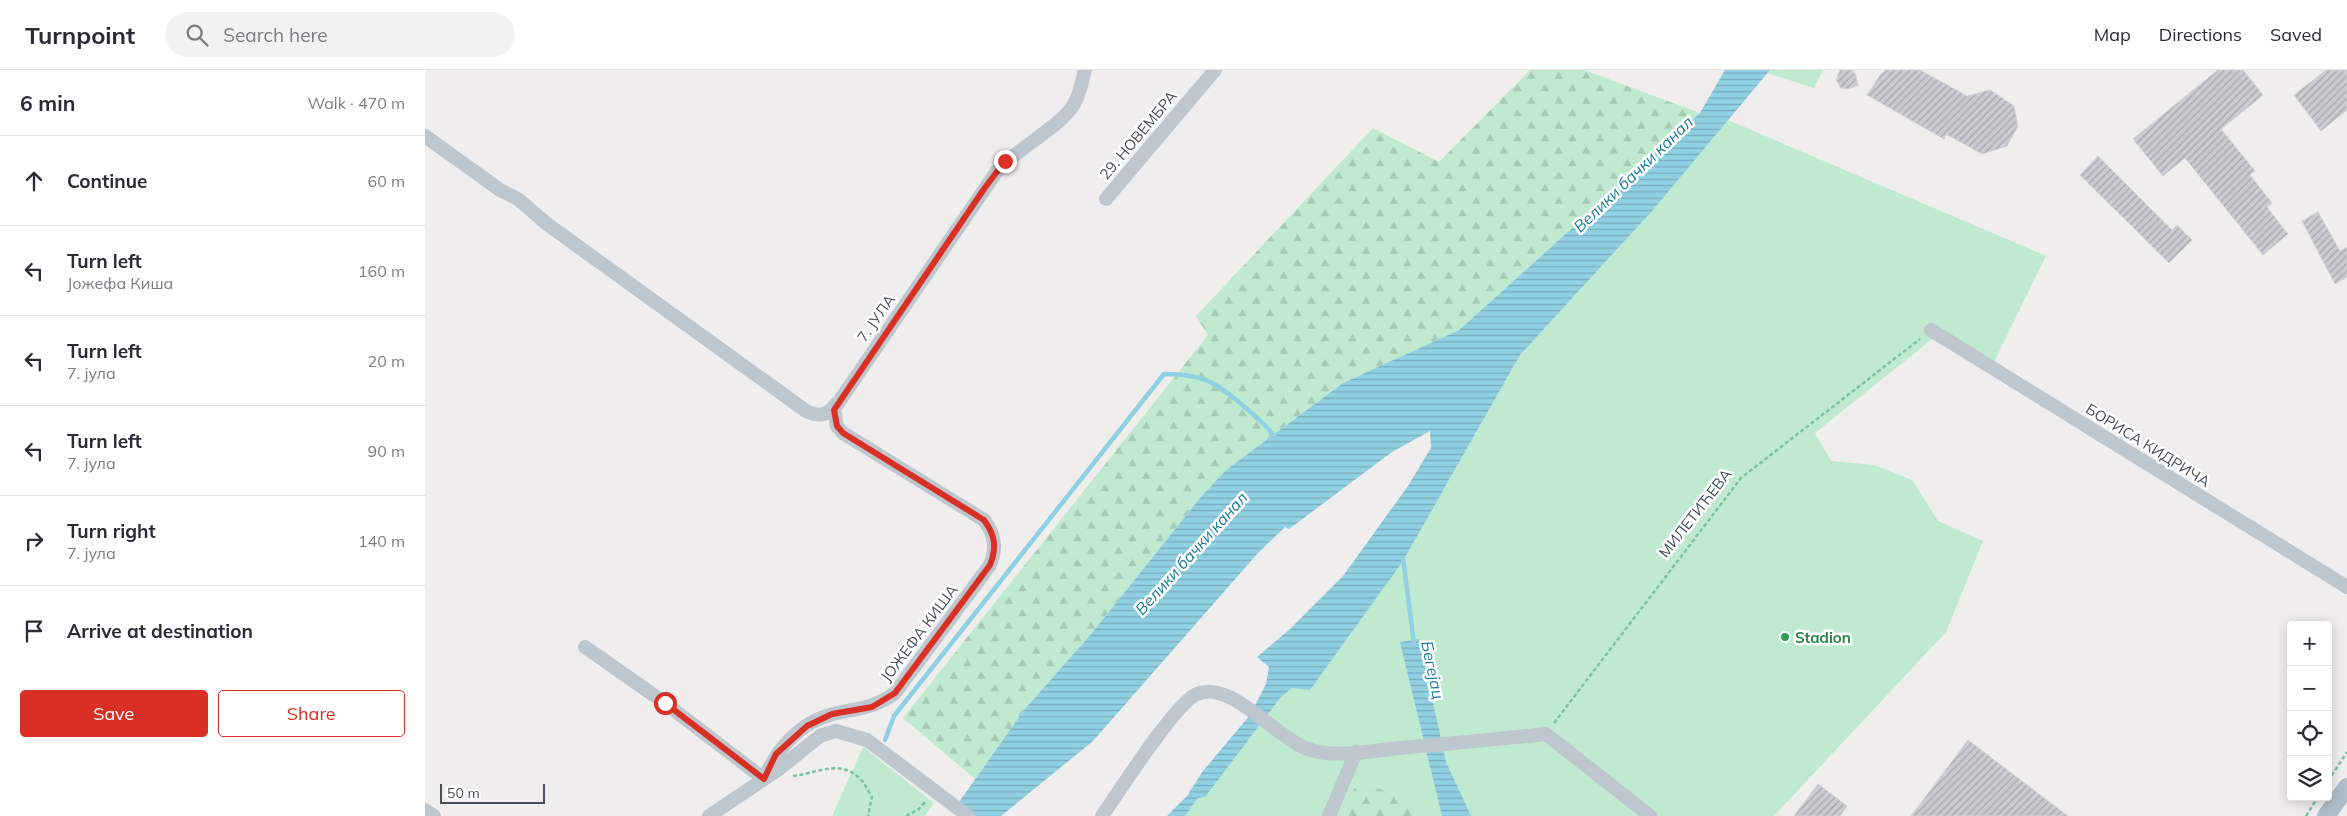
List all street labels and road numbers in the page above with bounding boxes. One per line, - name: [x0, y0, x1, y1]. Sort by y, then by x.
- street label: 29. НОВЕМБРА: [1095, 87, 1181, 183]
- street label: 7. ЈУЛА: [853, 291, 899, 345]
- street label: БОРИСА КИДРИЧА: [2082, 399, 2214, 491]
- street label: МИЛЕТИЋЕВА: [1654, 465, 1736, 561]
- street label: ЈОЖЕФА КИША: [876, 581, 962, 685]

